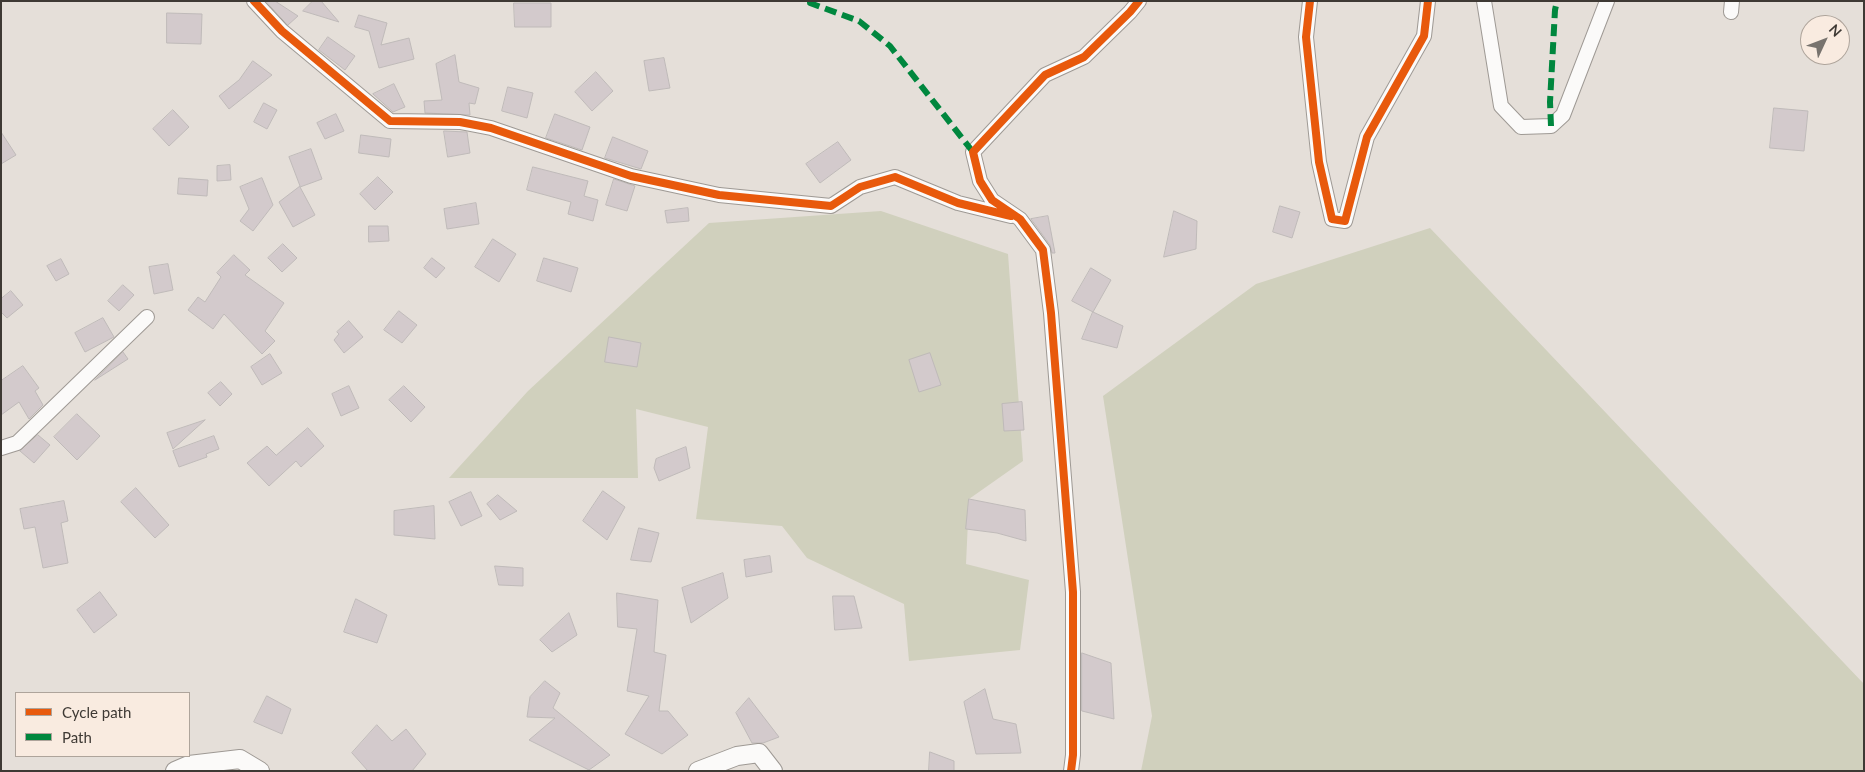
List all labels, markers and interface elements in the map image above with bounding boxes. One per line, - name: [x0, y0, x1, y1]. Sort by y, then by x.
- north arrow: [1800, 15, 1850, 65]
- text: N: [1826, 20, 1845, 40]
- legend: [15, 692, 190, 757]
- text: Cycle path: [62, 703, 131, 721]
- text: Path: [62, 728, 92, 746]

